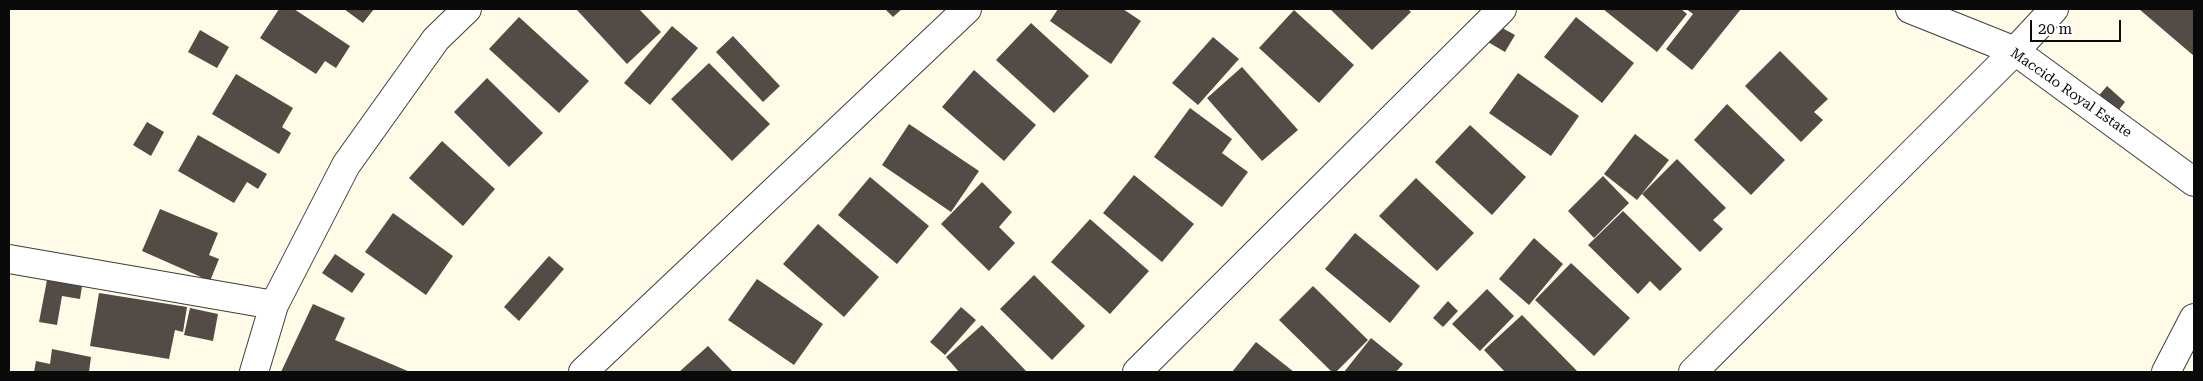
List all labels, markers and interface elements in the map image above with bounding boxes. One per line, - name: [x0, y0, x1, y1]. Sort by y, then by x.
- scale bar: [2033, 10, 2124, 42]
- text: 20 m: [2038, 20, 2072, 38]
- street label: Maccido Royal Estate: [2007, 45, 2135, 141]

